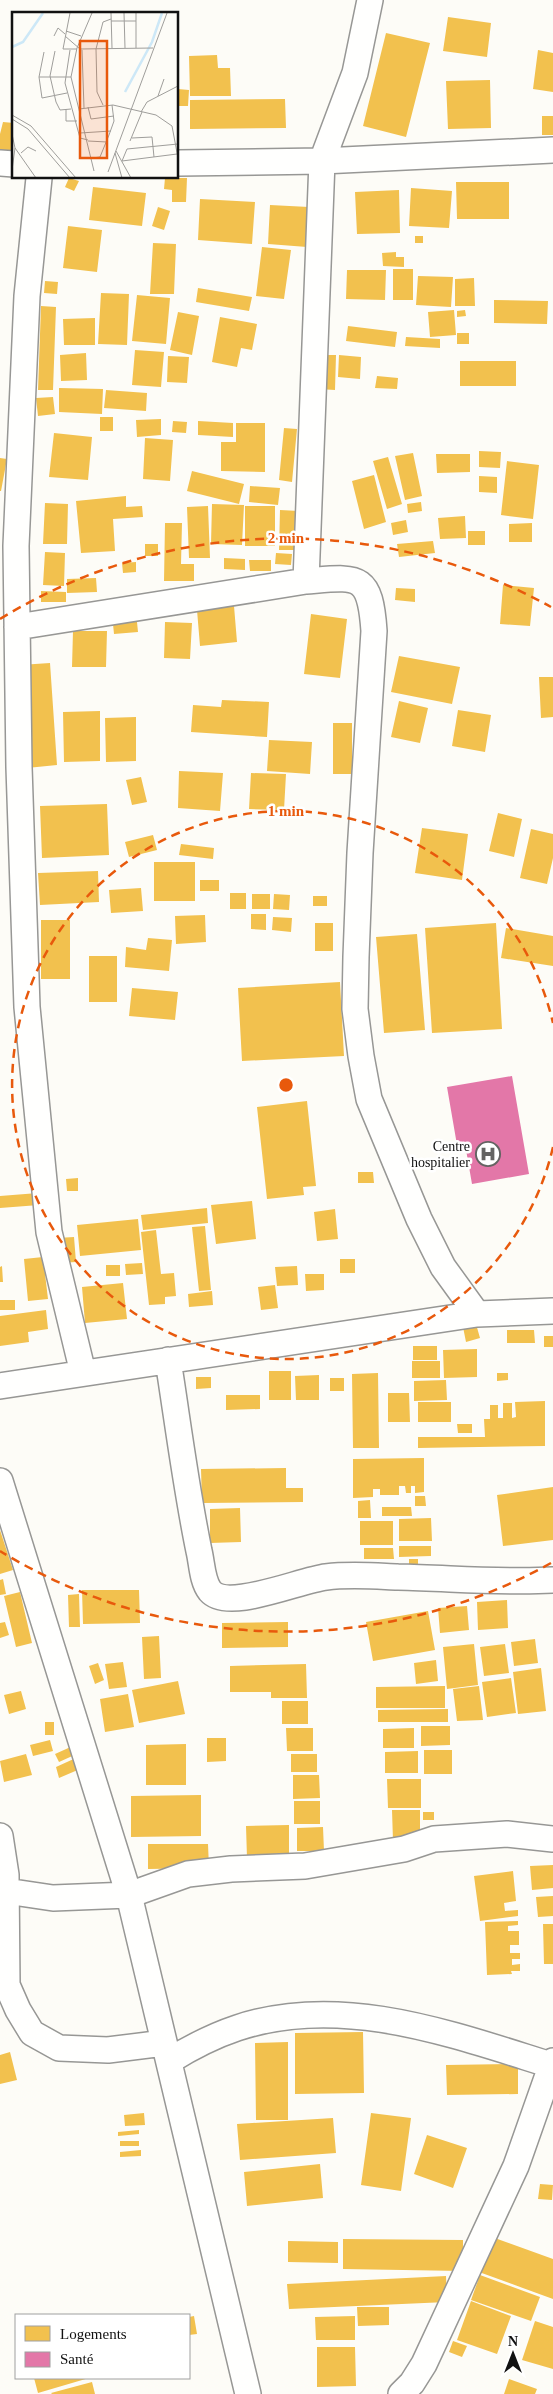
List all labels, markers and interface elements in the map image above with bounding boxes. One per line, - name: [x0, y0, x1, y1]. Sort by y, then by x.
- inset map: [12, 12, 179, 179]
- text: 2 min: [268, 530, 305, 546]
- text: 1 min: [268, 803, 305, 819]
- centre of rings: [277, 1076, 295, 1094]
- place label: Centre hospitalier: [411, 1139, 470, 1170]
- hospital icon: Centre hospitalier: [475, 1141, 501, 1167]
- legend: [15, 2314, 190, 2379]
- text: Logements: [60, 2326, 127, 2342]
- north arrow: [488, 2329, 538, 2379]
- text: N: [508, 2334, 518, 2349]
- text: Santé: [60, 2351, 94, 2367]

